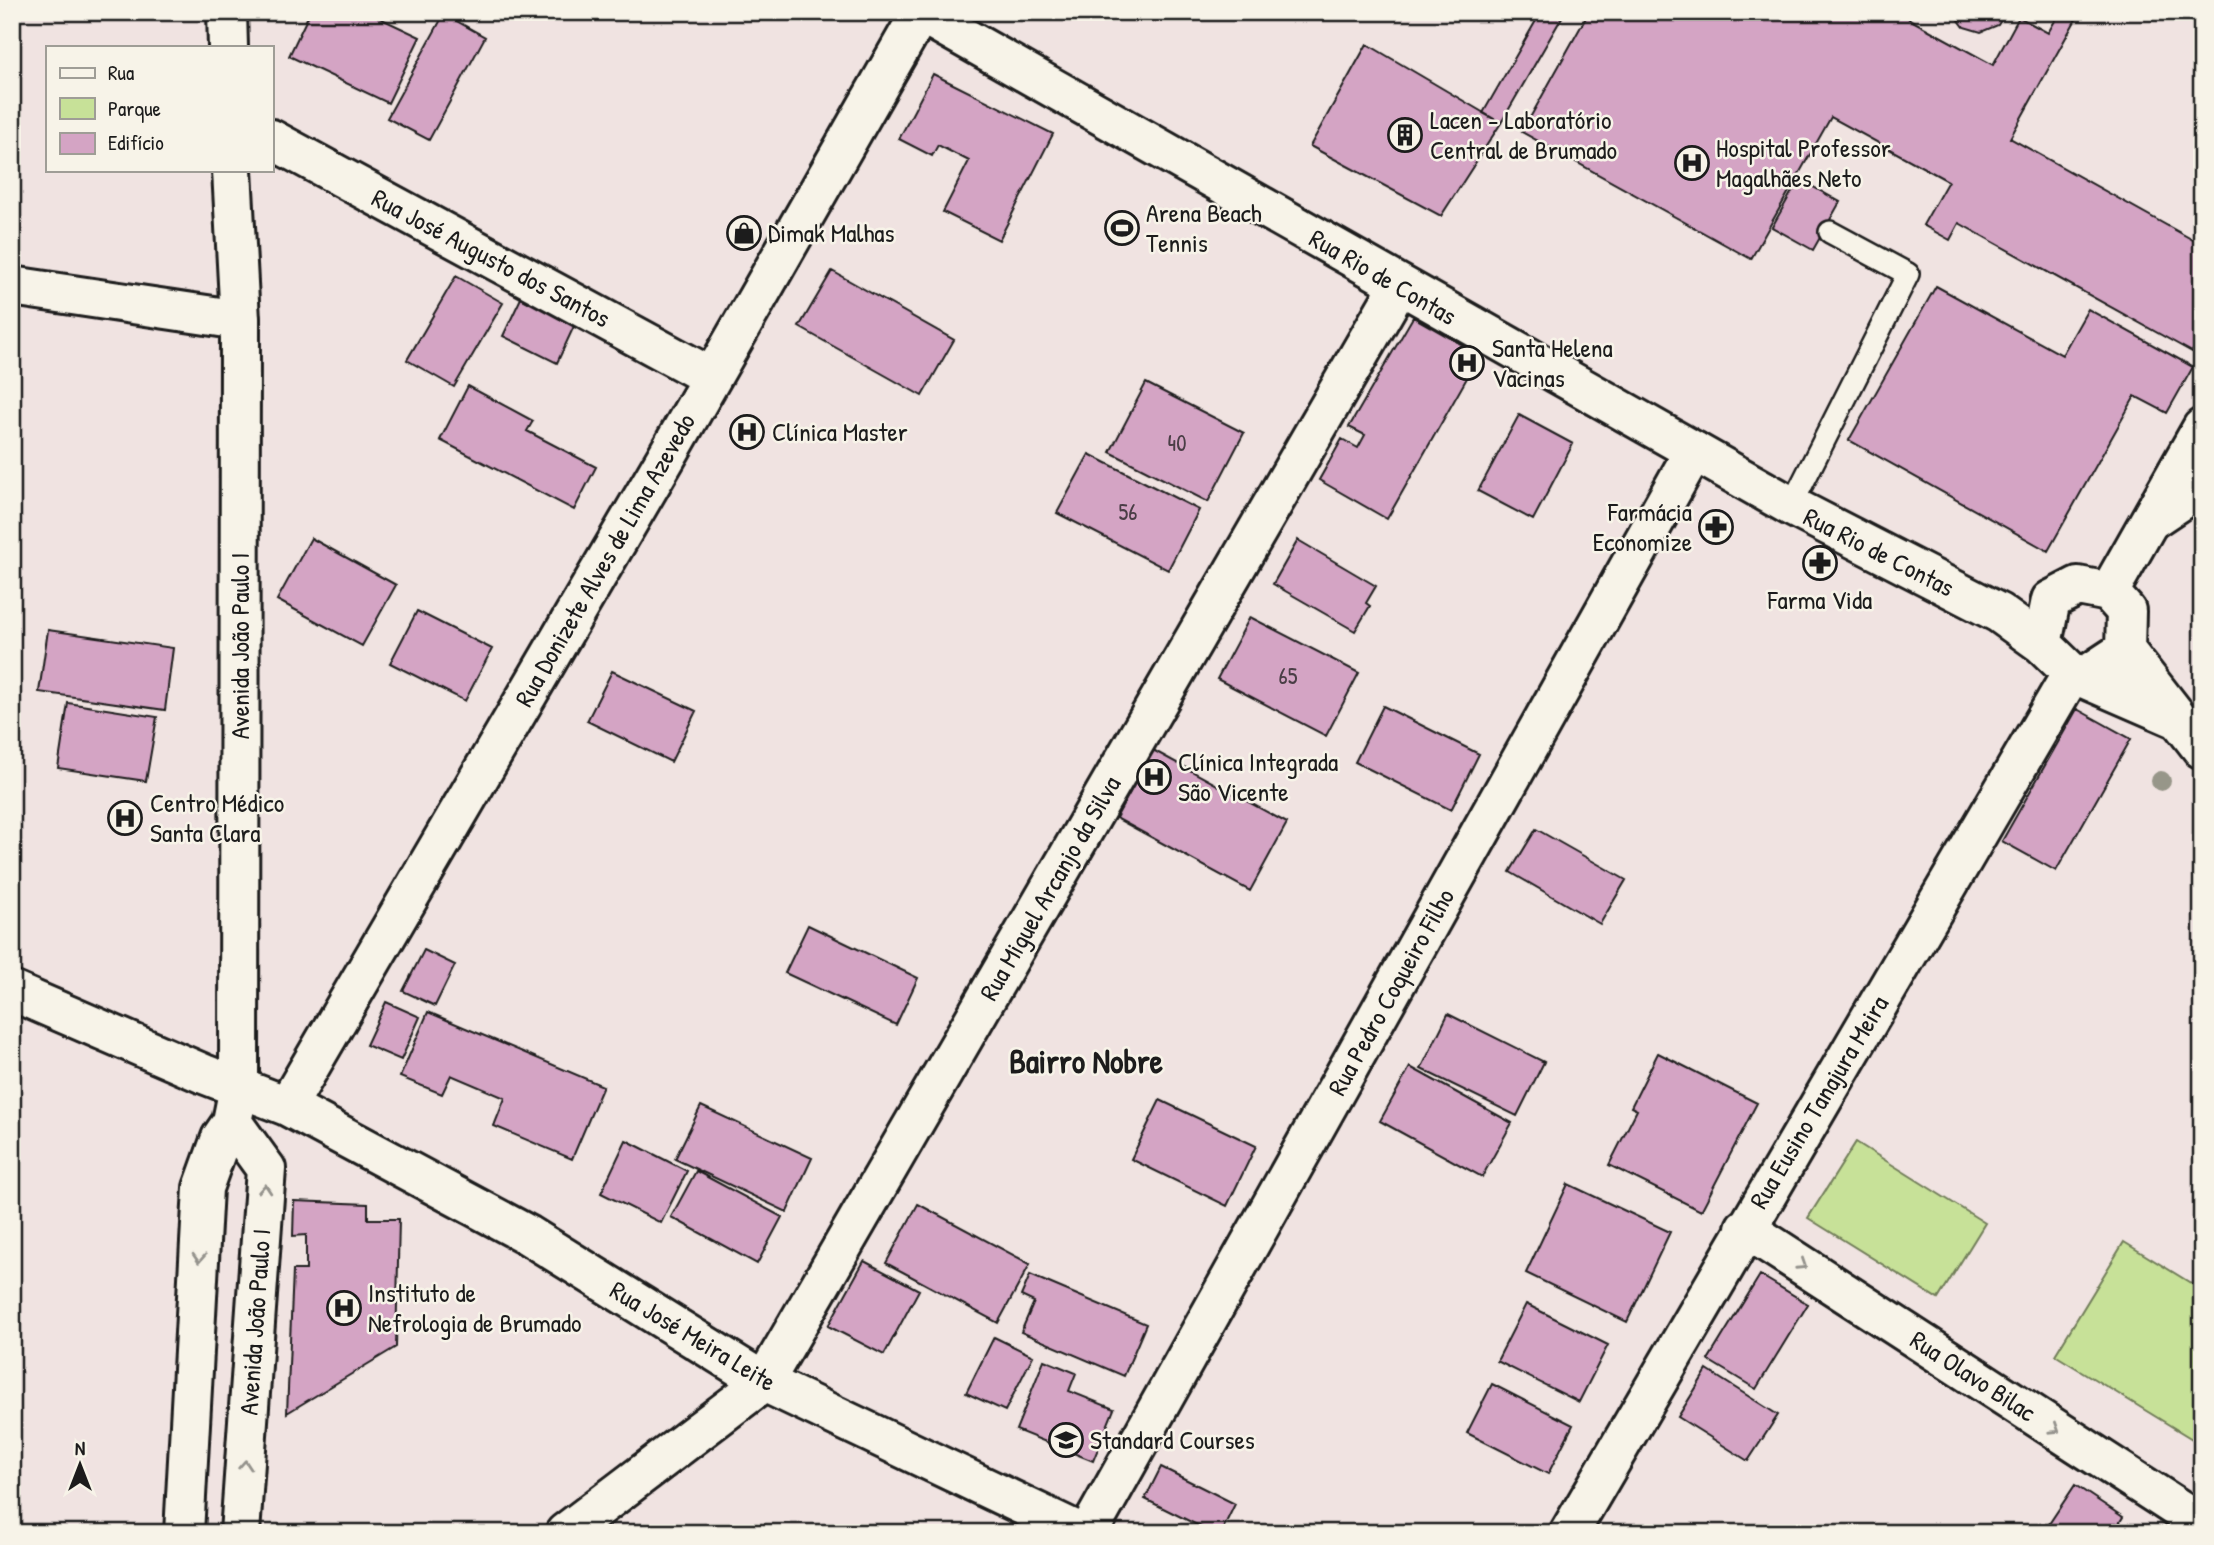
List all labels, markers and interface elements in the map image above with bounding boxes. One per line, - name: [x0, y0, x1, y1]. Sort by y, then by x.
- legend: [46, 46, 273, 172]
- text: Rua: [108, 58, 134, 87]
- text: Parque: [108, 94, 161, 123]
- place label: Lacen - Laboratório Central de Brumado: [1430, 102, 1617, 167]
- building icon: Lacen - Laboratório Central de Brumado: [1386, 116, 1424, 154]
- text: Edifício: [108, 128, 164, 157]
- place label: Hospital Professor Magalhães Neto: [1716, 130, 1891, 195]
- hospital icon: Hospital Professor Magalhães Neto: [1673, 144, 1711, 182]
- street label: Rua José Augusto dos Santos: [366, 180, 617, 335]
- place label: Arena Beach Tennis: [1146, 195, 1262, 260]
- sports icon: Arena Beach Tennis: [1103, 209, 1141, 247]
- shop icon: Dimak Malhas: [725, 214, 763, 252]
- place label: Dimak Malhas: [768, 215, 895, 250]
- street label: Rua Rio de Contas: [1303, 220, 1463, 333]
- place label: Santa Helena Vacinas: [1492, 330, 1613, 395]
- hospital icon: Santa Helena Vacinas: [1448, 344, 1486, 382]
- street label: Rua Donizete Alves de Lima Azevedo: [506, 407, 703, 713]
- hospital icon: Clínica Master: [728, 413, 766, 451]
- place label: Clínica Master: [772, 414, 908, 449]
- house number: 40: [1168, 427, 1186, 458]
- place label: Farmácia Economize: [1593, 494, 1692, 559]
- house number: 56: [1119, 496, 1137, 527]
- street label: Rua Rio de Contas: [1798, 499, 1960, 605]
- pharmacy icon: Farmácia Economize: [1697, 508, 1735, 546]
- pharmacy icon: Farma Vida: [1801, 544, 1839, 582]
- street label: Avenida João Paulo I: [222, 553, 257, 739]
- place label: Farma Vida: [1767, 582, 1872, 617]
- house number: 65: [1279, 660, 1298, 691]
- place label: Clínica Integrada São Vicente: [1178, 744, 1338, 809]
- hospital icon: Clínica Integrada São Vicente: [1135, 758, 1173, 796]
- street label: Rua Miguel Arcanjo da Silva: [971, 769, 1128, 1006]
- place label: Centro Médico Santa Clara: [150, 785, 284, 850]
- hospital icon: Centro Médico Santa Clara: [106, 799, 144, 837]
- street label: Rua Pedro Coqueiro Filho: [1319, 882, 1462, 1101]
- street label: Rua Eusino Tanajura Meira: [1741, 989, 1896, 1215]
- district label: Bairro Nobre: [1009, 1039, 1164, 1083]
- one-way arrow: [257, 1183, 272, 1194]
- street label: Avenida João Paulo I: [231, 1228, 278, 1416]
- one-way arrow: [192, 1252, 207, 1263]
- one-way arrow: [1795, 1257, 1808, 1270]
- street label: Rua José Meira Leite: [604, 1272, 783, 1399]
- place label: Instituto de Nefrologia de Brumado: [368, 1275, 582, 1340]
- hospital icon: Instituto de Nefrologia de Brumado: [325, 1289, 363, 1327]
- street label: Rua Olavo Bilac: [1904, 1322, 2043, 1429]
- one-way arrow: [2047, 1420, 2060, 1433]
- school or university icon: Standard Courses: [1047, 1421, 1085, 1459]
- place label: Standard Courses: [1090, 1422, 1255, 1457]
- north arrow: [46, 1430, 116, 1500]
- text: N: [75, 1435, 85, 1461]
- one-way arrow: [237, 1459, 252, 1470]

